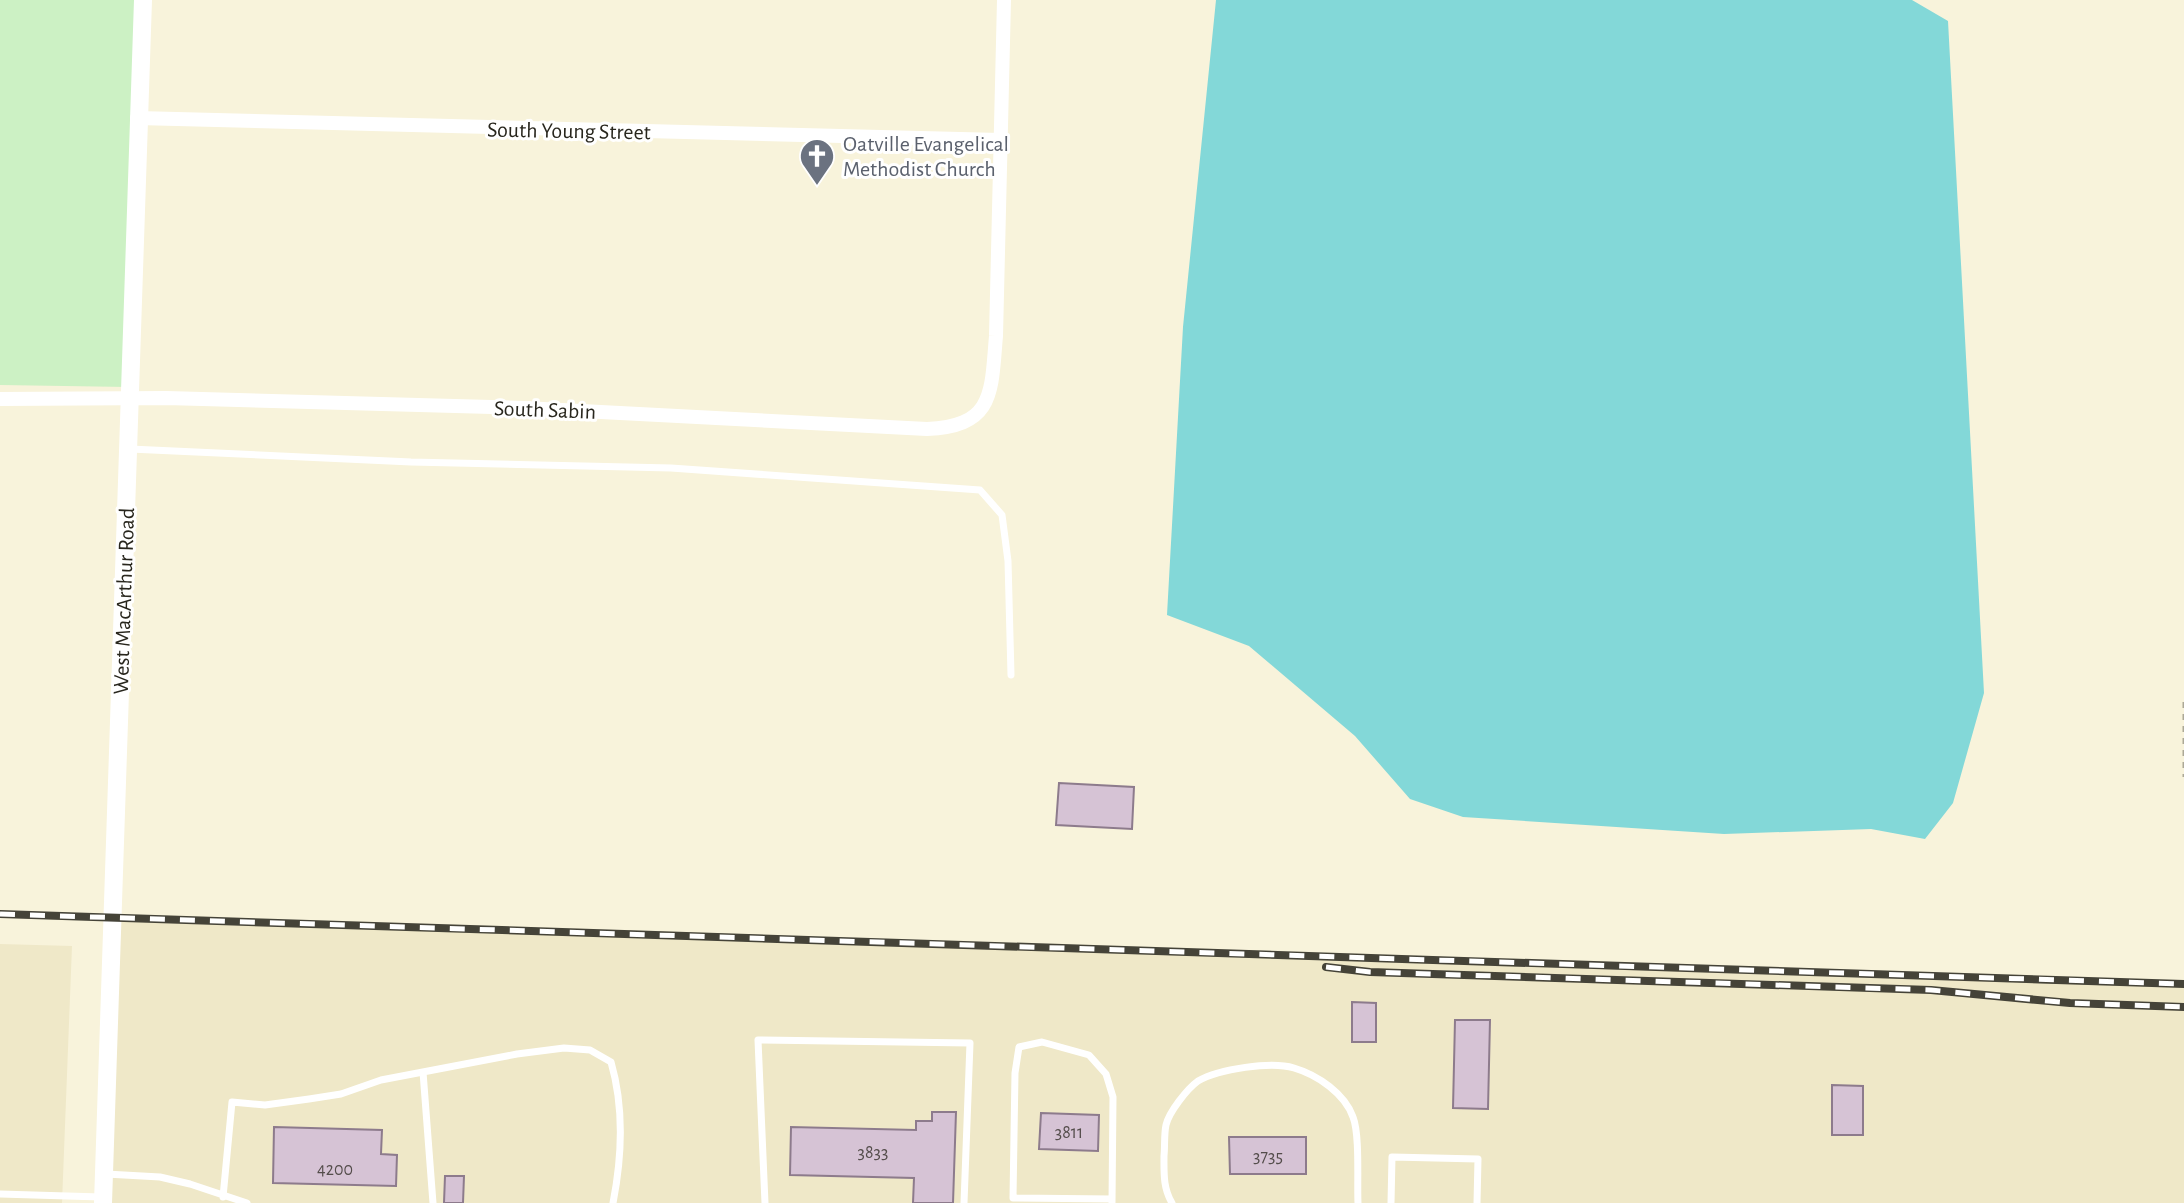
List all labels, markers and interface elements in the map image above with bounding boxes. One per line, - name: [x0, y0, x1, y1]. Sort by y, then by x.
- street label: South Young Street: [487, 119, 651, 143]
- place label: Oatville Evangelical Methodist Church: [843, 133, 1009, 180]
- church icon: Oatville Evangelical Methodist Church: [798, 137, 836, 187]
- street label: South Sabin: [494, 397, 596, 423]
- street label: West MacArthur Road: [110, 507, 138, 695]
- house number: 3811: [1055, 1124, 1083, 1142]
- house number: 3833: [858, 1144, 888, 1162]
- house number: 3735: [1253, 1148, 1283, 1166]
- house number: 4200: [317, 1161, 353, 1179]

